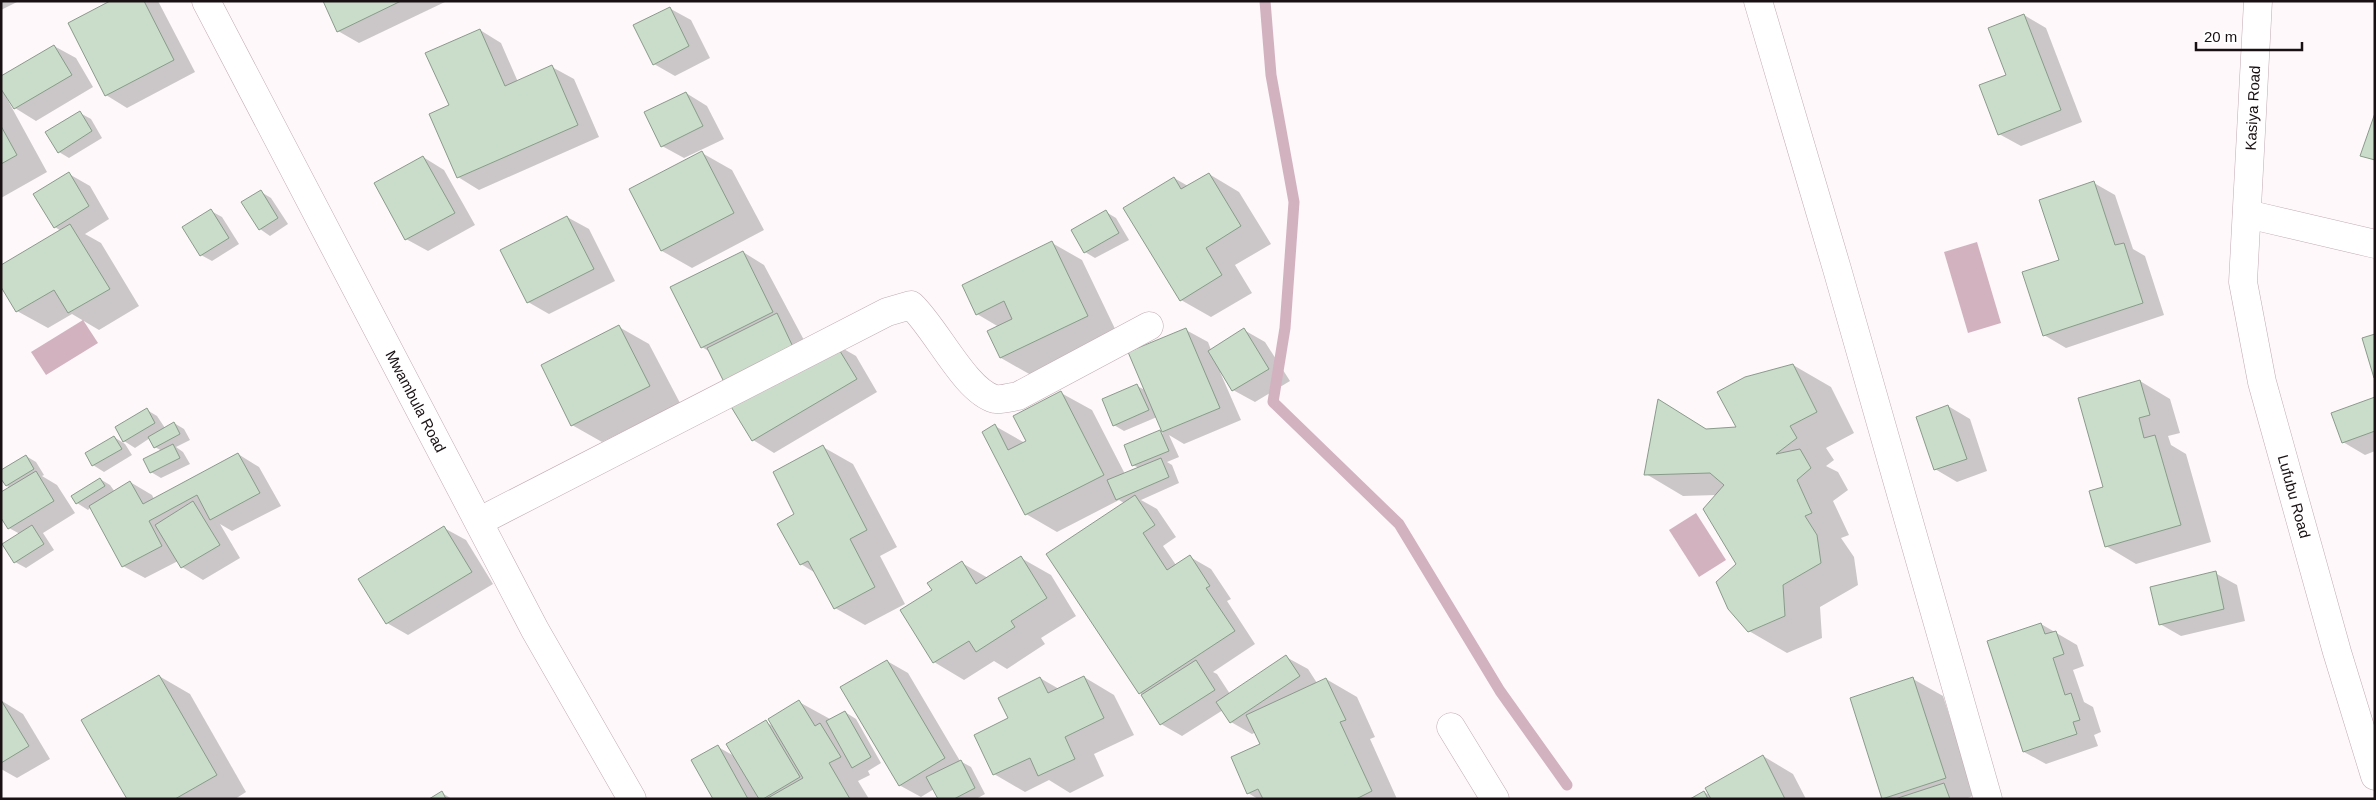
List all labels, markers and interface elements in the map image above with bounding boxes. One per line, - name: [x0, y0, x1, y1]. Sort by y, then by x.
- scale bar: [2196, 20, 2302, 52]
- text: 20 m: [2204, 28, 2237, 45]
- street label: Kasiya Road: [2242, 65, 2263, 151]
- street label: Mwambula Road: [382, 347, 450, 455]
- street label: Lufubu Road: [2275, 453, 2314, 540]

